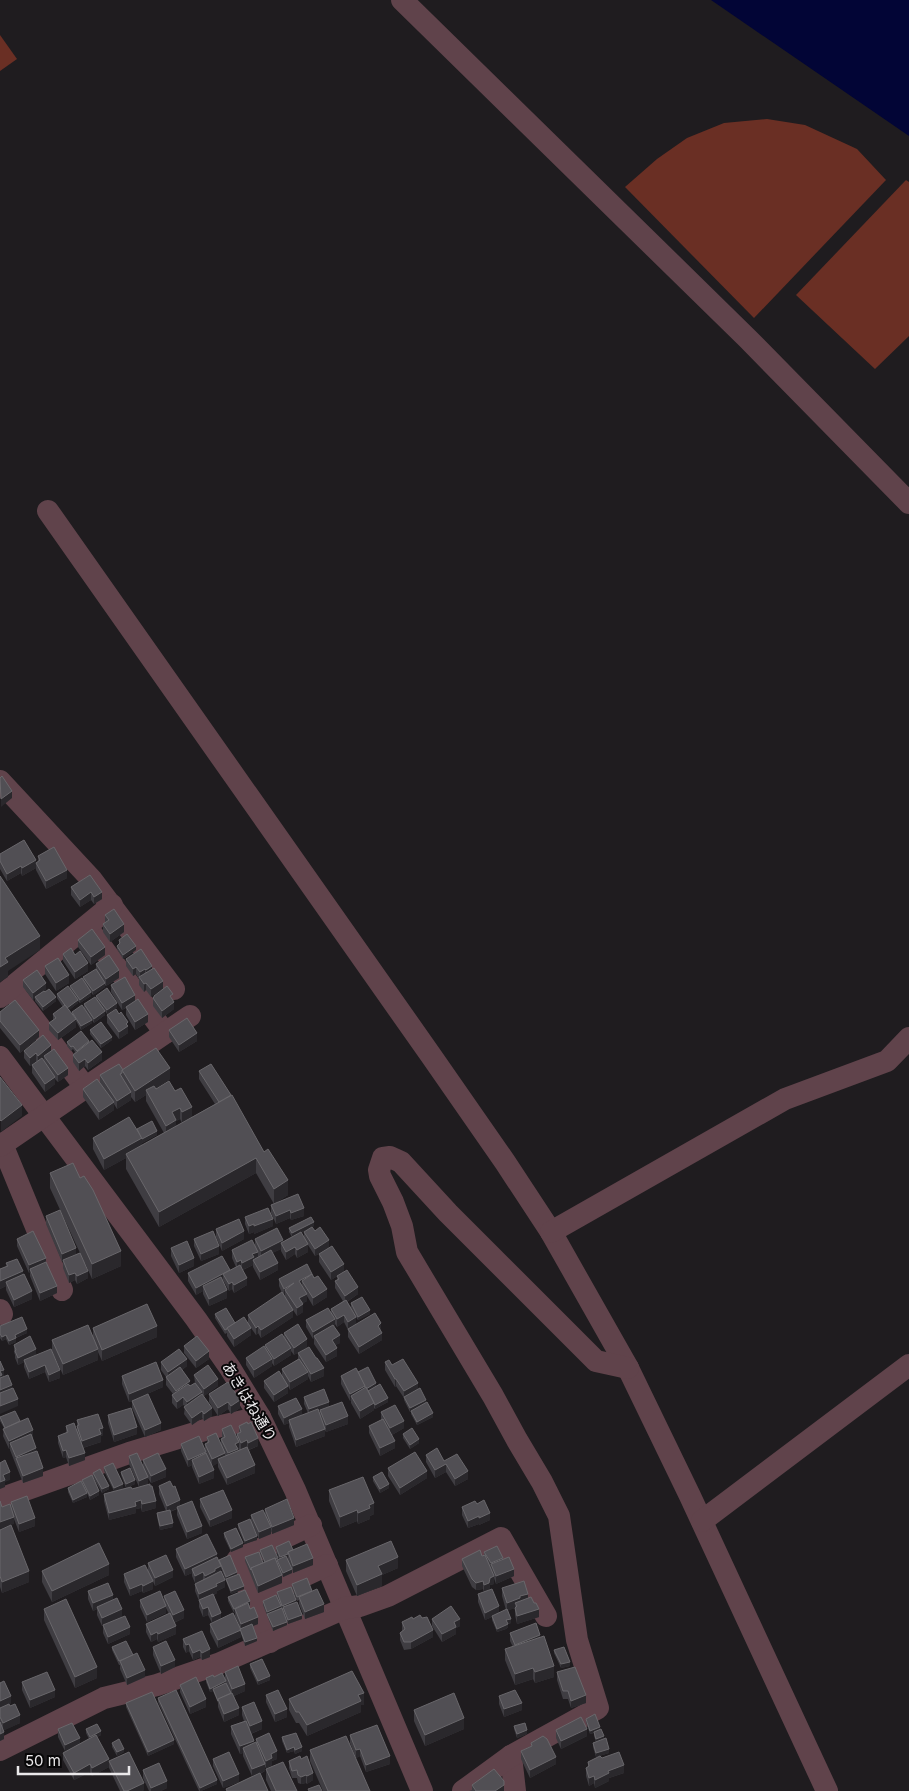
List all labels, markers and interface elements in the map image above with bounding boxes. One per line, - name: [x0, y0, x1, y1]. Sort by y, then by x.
- street label: あきはね通り: [218, 1358, 281, 1445]
- scale bar: [18, 1744, 129, 1776]
- text: 50 m: [25, 1751, 61, 1770]

